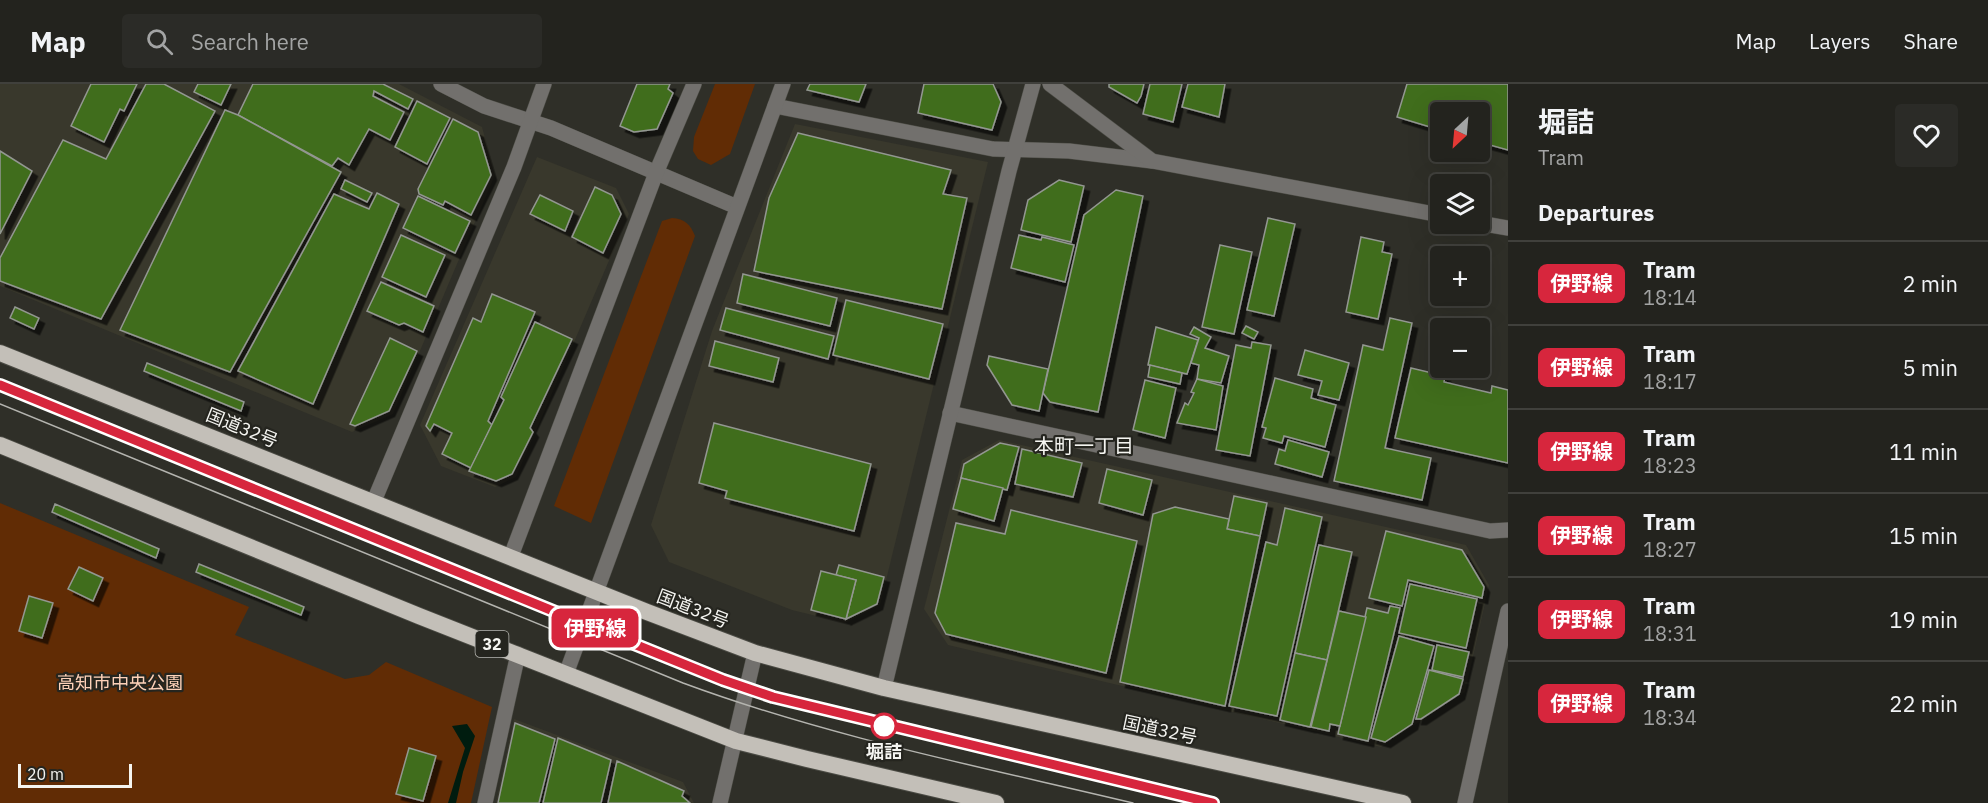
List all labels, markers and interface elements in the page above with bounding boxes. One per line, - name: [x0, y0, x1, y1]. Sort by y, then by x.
- search box: [122, 14, 542, 68]
- text: Map: [30, 23, 86, 60]
- icon: search: [143, 25, 176, 58]
- text: Search here: [191, 27, 309, 56]
- text: Map: [1736, 27, 1776, 55]
- text: Layers: [1809, 27, 1871, 55]
- text: Share: [1904, 27, 1958, 55]
- north arrow: [1430, 102, 1490, 162]
- map controls: [1430, 102, 1490, 378]
- text: 堀詰: [1538, 103, 1594, 140]
- button: heart: [1895, 104, 1958, 167]
- text: Tram: [1538, 144, 1584, 171]
- button: layers: [1430, 174, 1490, 234]
- text: Departures: [1538, 198, 1654, 227]
- button: +: [1430, 246, 1490, 306]
- text: Tram: [1643, 255, 1696, 284]
- text: 伊野線: [1550, 269, 1613, 297]
- text: 2 min: [1902, 269, 1958, 298]
- text: 18:14: [1643, 284, 1697, 311]
- button: −: [1430, 318, 1490, 378]
- text: Tram: [1643, 339, 1696, 368]
- text: 伊野線: [1550, 353, 1613, 381]
- text: 5 min: [1902, 353, 1958, 382]
- text: 18:17: [1643, 368, 1697, 395]
- street label: 国道32号: [203, 403, 282, 452]
- text: Tram: [1643, 423, 1696, 452]
- district label: 本町一丁目: [1034, 432, 1134, 459]
- text: 伊野線: [1550, 437, 1613, 465]
- text: 11 min: [1889, 437, 1958, 466]
- text: 18:23: [1643, 452, 1697, 479]
- text: Tram: [1643, 507, 1696, 536]
- text: 伊野線: [1550, 521, 1613, 549]
- text: 15 min: [1889, 521, 1958, 550]
- text: 18:27: [1643, 536, 1697, 563]
- street label: 国道32号: [654, 584, 733, 633]
- text: Tram: [1643, 591, 1696, 620]
- text: 伊野線: [1550, 605, 1613, 633]
- text: 19 min: [1889, 605, 1958, 634]
- line badge: 伊野線: [560, 608, 630, 648]
- text: 伊野線: [564, 614, 627, 642]
- text: 18:31: [1643, 620, 1697, 647]
- road number: 32: [476, 631, 508, 657]
- park label: 高知市中央公園: [57, 671, 183, 694]
- text: Tram: [1643, 675, 1696, 704]
- text: 伊野線: [1550, 689, 1613, 717]
- text: 22 min: [1889, 689, 1958, 718]
- text: 18:34: [1643, 704, 1697, 731]
- street label: 国道32号: [1121, 710, 1199, 749]
- marker: 堀詰: [871, 713, 897, 739]
- place label: 堀詰: [866, 740, 902, 763]
- scale bar: [18, 761, 132, 788]
- text: 20 m: [27, 764, 64, 784]

